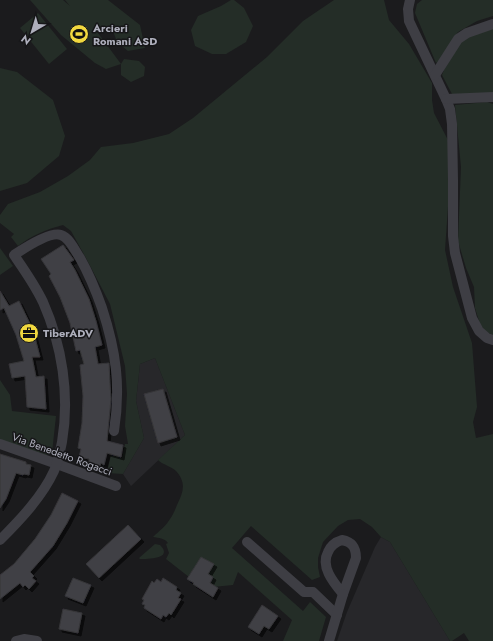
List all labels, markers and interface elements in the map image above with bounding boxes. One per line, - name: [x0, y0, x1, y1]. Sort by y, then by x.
- north arrow: [12, 12, 52, 52]
- place label: Arcieri Romani ASD: [92, 20, 157, 49]
- sports icon: Arcieri Romani ASD: [68, 23, 90, 45]
- text: N: [17, 31, 34, 49]
- office icon: TiberADV: [18, 322, 40, 344]
- place label: TiberADV: [43, 325, 94, 341]
- street label: Via Benedetto Rogacci: [10, 428, 114, 480]

